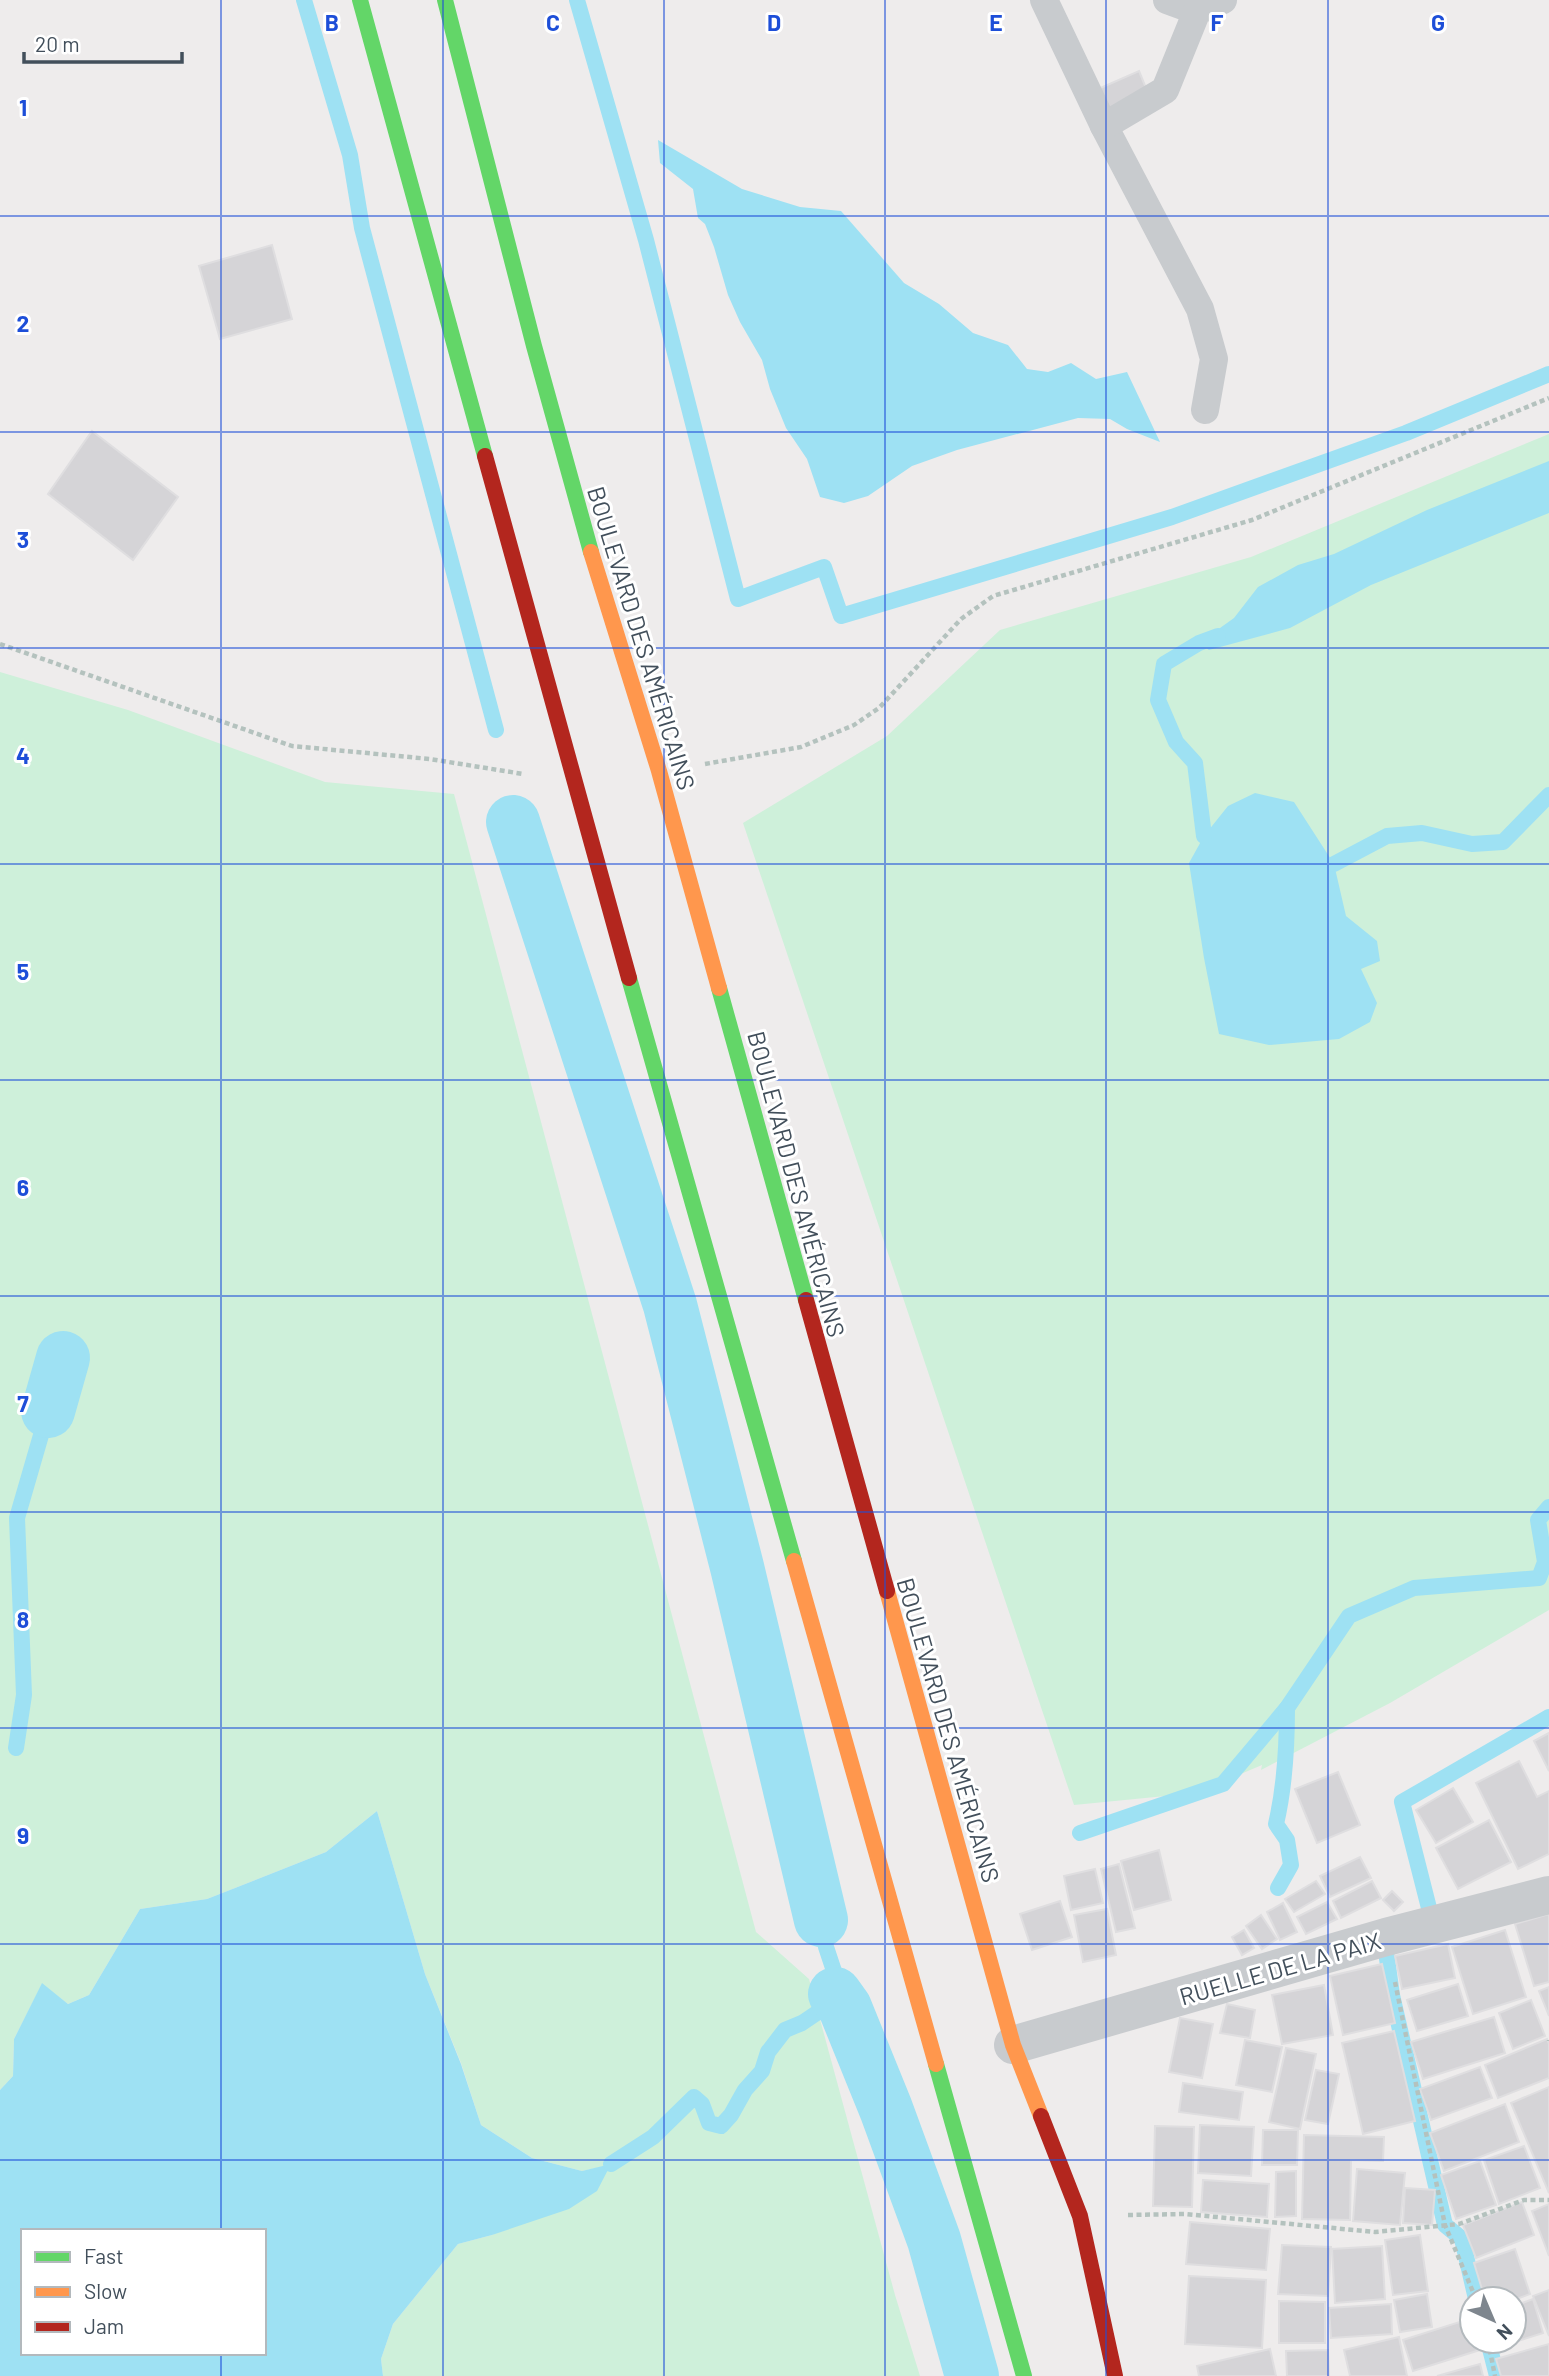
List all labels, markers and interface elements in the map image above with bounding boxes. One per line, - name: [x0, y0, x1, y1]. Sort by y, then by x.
- text: B: [325, 8, 339, 36]
- text: C: [546, 8, 560, 36]
- text: D: [767, 8, 781, 36]
- text: E: [989, 8, 1003, 36]
- text: F: [1211, 8, 1224, 36]
- text: G: [1431, 8, 1445, 36]
- scale bar: [24, 21, 182, 65]
- text: 20 m: [35, 31, 80, 56]
- text: 1: [19, 93, 27, 121]
- text: 2: [17, 309, 29, 337]
- street label: BOULEVARD DES AMÉRICAINS: [582, 483, 702, 793]
- text: 3: [17, 525, 29, 553]
- text: 4: [16, 741, 30, 769]
- text: 5: [17, 957, 29, 985]
- street label: BOULEVARD DES AMÉRICAINS: [742, 1028, 852, 1340]
- text: 6: [17, 1173, 29, 1201]
- text: 7: [17, 1389, 29, 1417]
- street label: BOULEVARD DES AMÉRICAINS: [892, 1574, 1006, 1886]
- text: 8: [17, 1605, 29, 1633]
- text: 9: [17, 1821, 29, 1849]
- street label: RUELLE DE LA PAIX: [1176, 1925, 1384, 2011]
- legend: [21, 2229, 266, 2355]
- text: Fast: [84, 2243, 124, 2268]
- text: Slow: [84, 2278, 127, 2303]
- north arrow: [1458, 2285, 1528, 2355]
- text: Jam: [84, 2313, 124, 2338]
- text: N: [1493, 2320, 1518, 2345]

